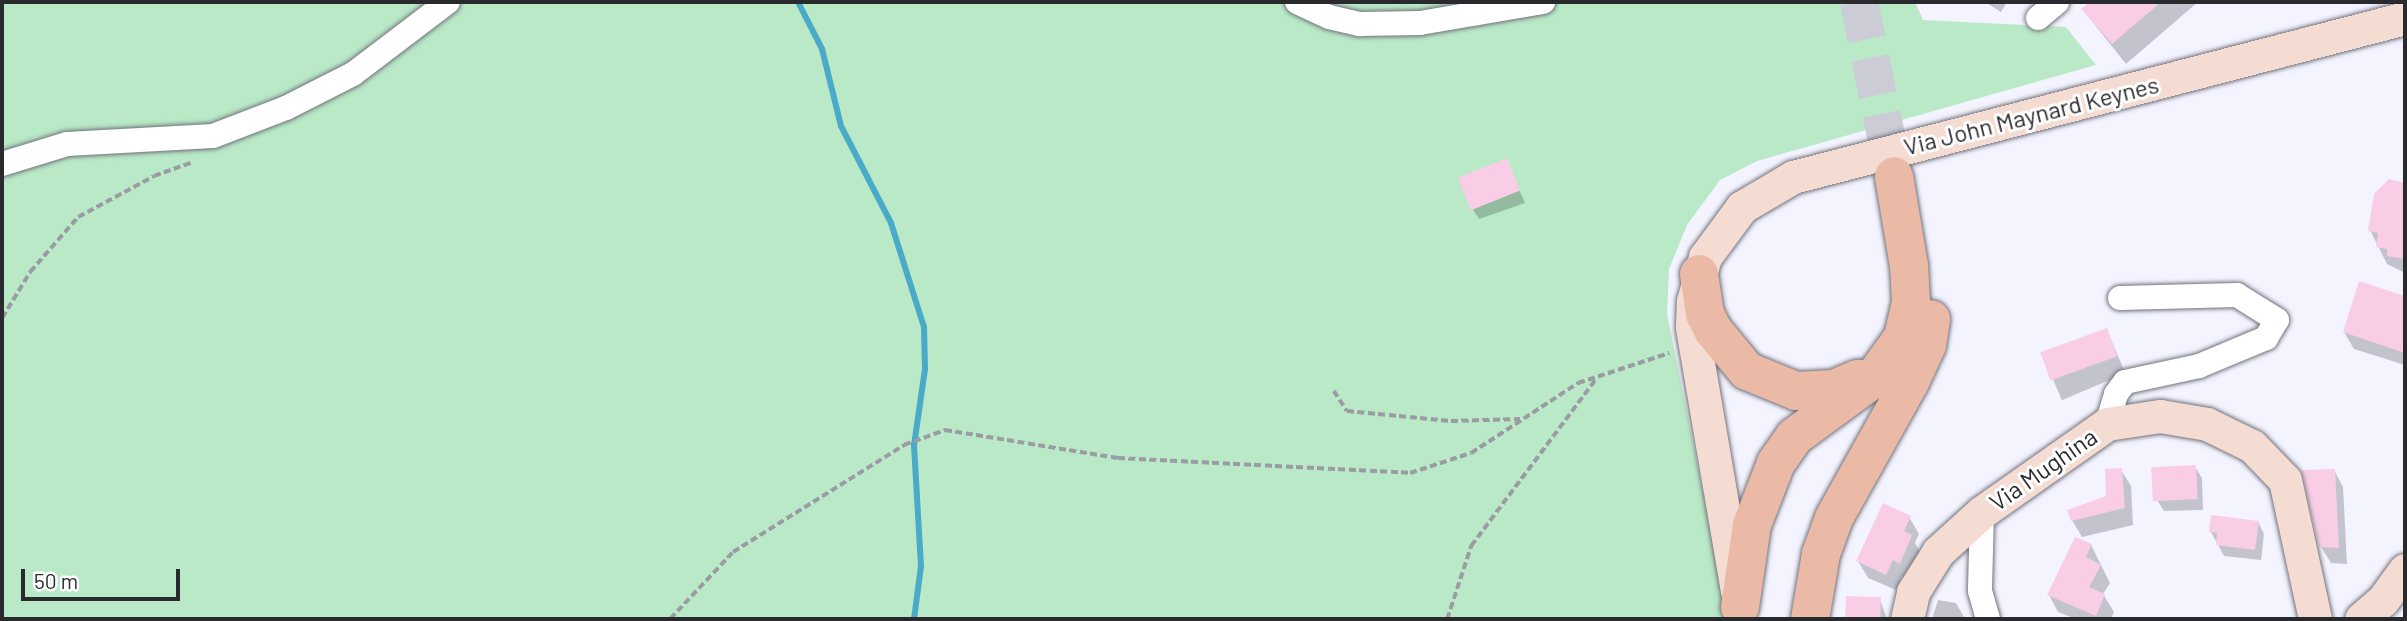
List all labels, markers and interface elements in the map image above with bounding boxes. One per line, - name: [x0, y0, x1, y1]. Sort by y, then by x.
- street label: Via John Maynard Keynes: [1901, 69, 2161, 161]
- street label: Via Mughina: [1984, 422, 2102, 516]
- scale bar: [24, 554, 184, 598]
- text: 50 m: [34, 568, 78, 593]

